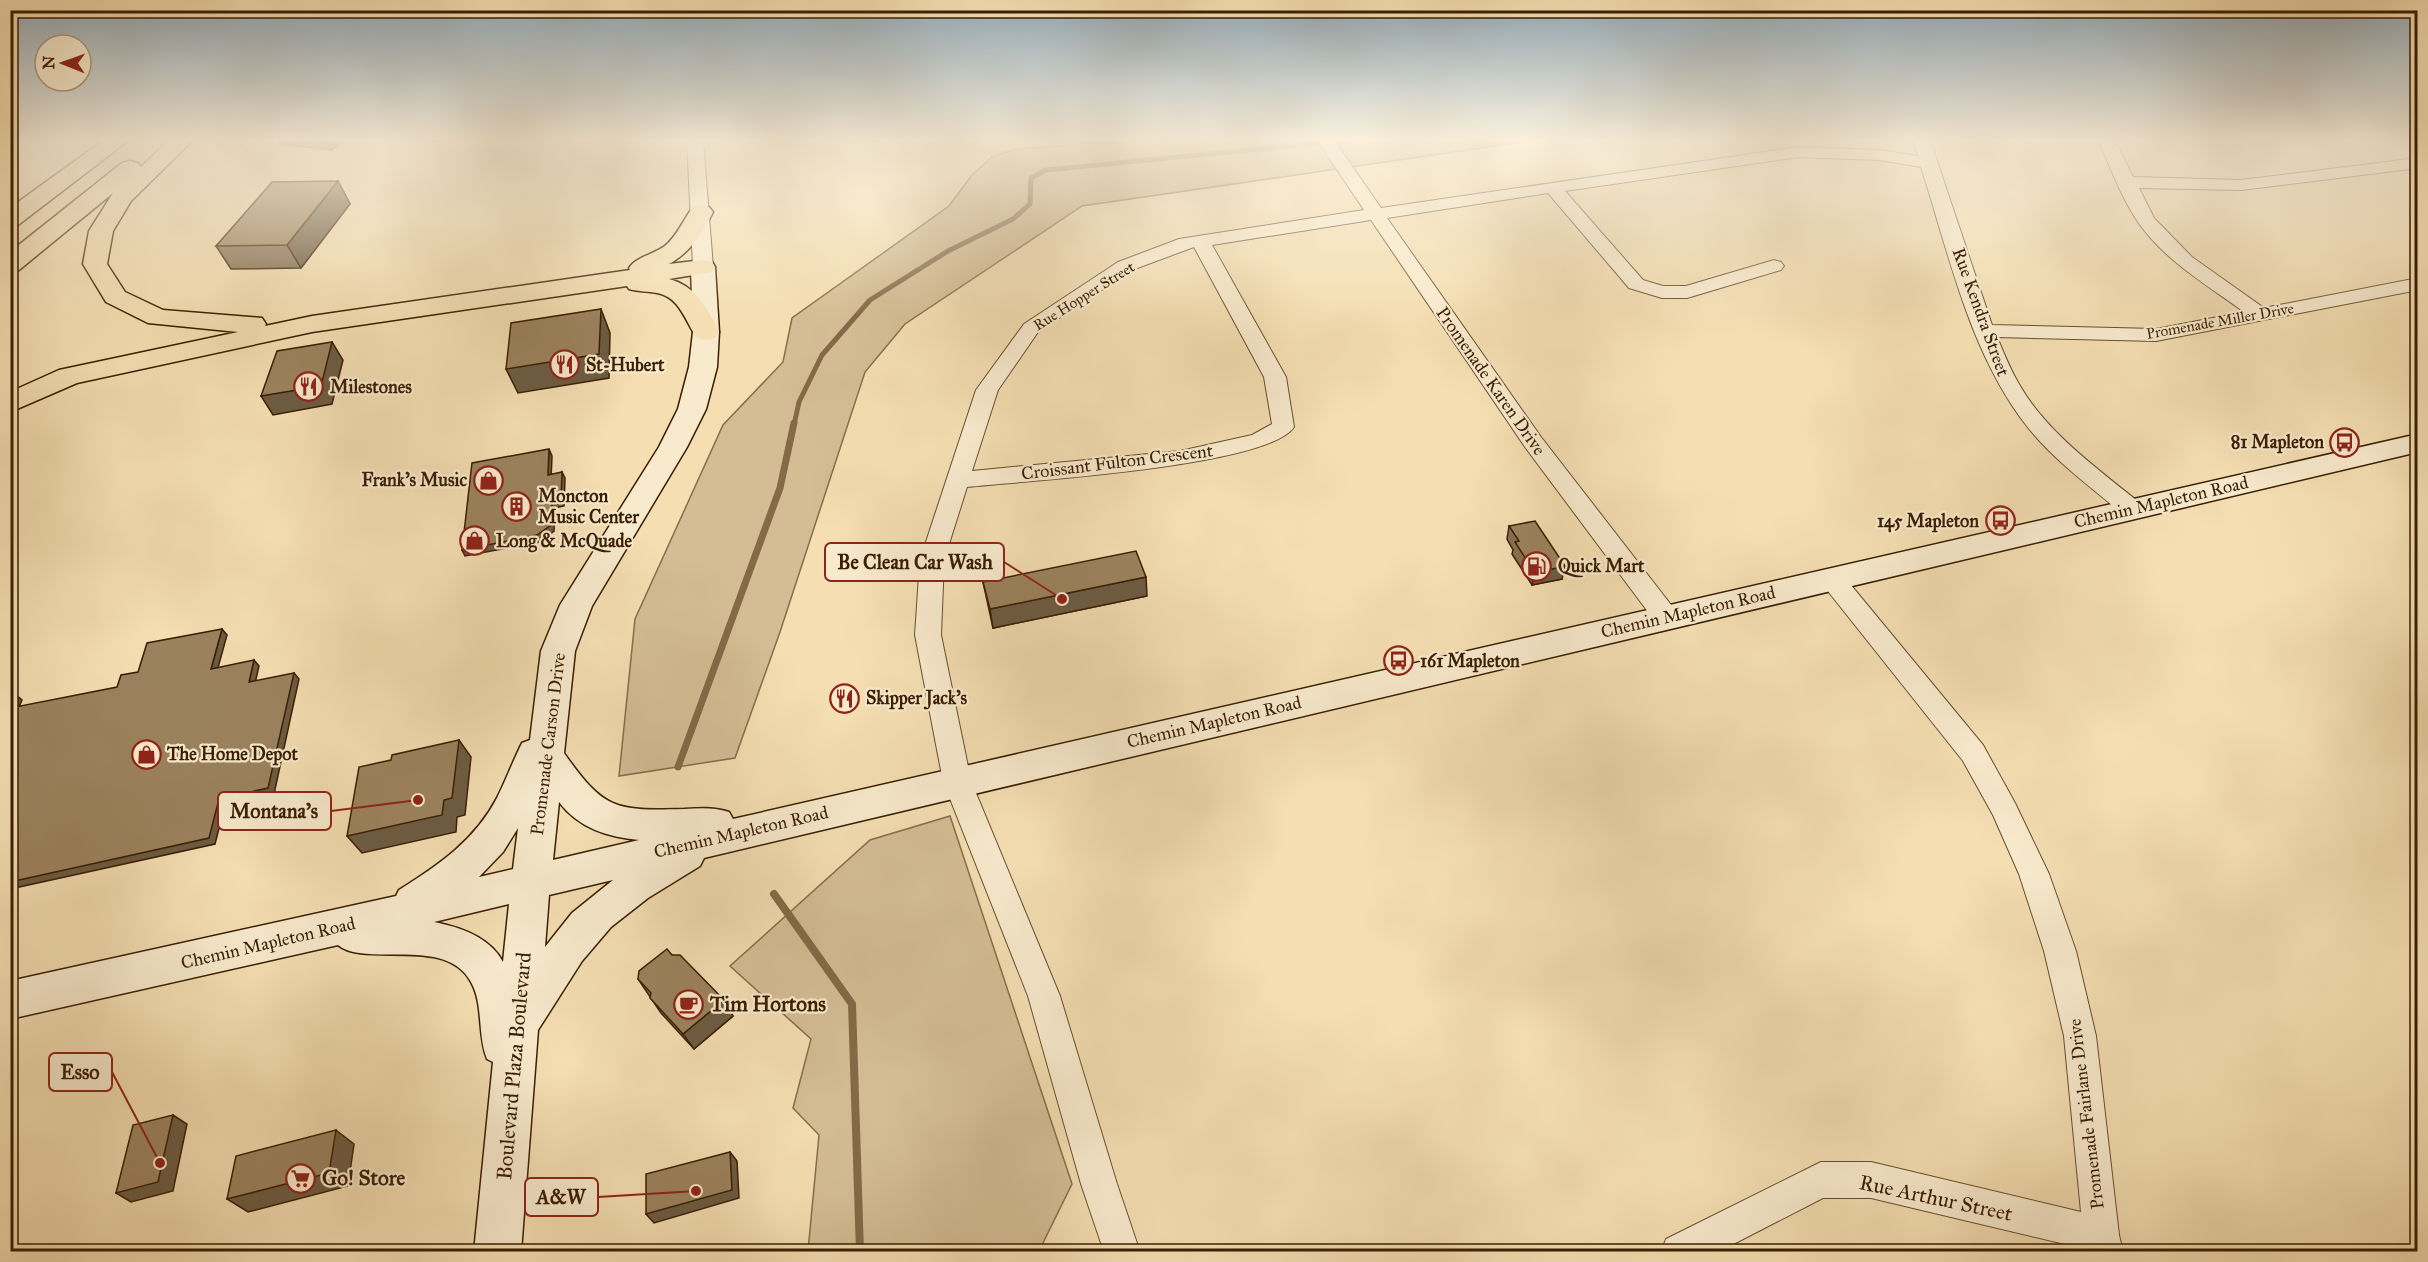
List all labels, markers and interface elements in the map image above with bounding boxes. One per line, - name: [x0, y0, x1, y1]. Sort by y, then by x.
- north arrow: [33, 33, 93, 93]
- text: N: [39, 55, 58, 70]
- street label: Rue Kendra Street: [1948, 245, 2015, 380]
- street label: Rue Hopper Street: [1030, 257, 1138, 334]
- street label: Promenade Miller Drive: [2145, 299, 2295, 343]
- street label: Promenade Karen Drive: [1432, 303, 1550, 459]
- restaurant icon: St-Hubert: [549, 349, 581, 381]
- place label: St-Hubert: [586, 354, 665, 376]
- restaurant icon: Milestones: [293, 371, 325, 403]
- place label: Milestones: [330, 376, 412, 398]
- bus stop icon: 81 Mapleton: [2329, 426, 2361, 458]
- place label: 81 Mapleton: [2231, 431, 2324, 454]
- street label: Croissant Fulton Crescent: [1020, 439, 1215, 485]
- shop icon: Frank's Music: [472, 464, 504, 496]
- place label: Frank's Music: [361, 469, 467, 491]
- street label: Chemin Mapleton Road: [2072, 471, 2250, 533]
- place label: Moncton Music Center: [538, 485, 640, 528]
- building icon: Moncton Music Center: [501, 490, 533, 522]
- bus stop icon: 145 Mapleton: [1984, 505, 2016, 537]
- place label: 145 Mapleton: [1877, 510, 1979, 533]
- shop icon: Long & McQuade: [459, 525, 491, 557]
- place label: Long & McQuade: [496, 530, 633, 553]
- callout: Be Clean Car Wash: [825, 543, 1004, 581]
- text: Be Clean Car Wash: [837, 550, 994, 574]
- fuel station icon: Quick Mart: [1521, 550, 1553, 582]
- place label: Quick Mart: [1558, 555, 1645, 578]
- street label: Chemin Mapleton Road: [1599, 581, 1777, 643]
- bus stop icon: 161 Mapleton: [1383, 645, 1415, 677]
- place label: 161 Mapleton: [1420, 650, 1520, 673]
- street label: Promenade Carson Drive: [526, 651, 570, 837]
- restaurant icon: Skipper Jack's: [829, 682, 861, 714]
- place label: Skipper Jack's: [866, 687, 968, 710]
- street label: Chemin Mapleton Road: [1125, 691, 1303, 753]
- shop icon: The Home Depot: [130, 738, 162, 770]
- place label: The Home Depot: [166, 743, 299, 766]
- callout: Montana's: [218, 792, 331, 830]
- text: Montana's: [230, 799, 319, 823]
- street label: Chemin Mapleton Road: [652, 801, 830, 863]
- street label: Chemin Mapleton Road: [179, 912, 357, 974]
- street label: Boulevard Plaza Boulevard: [491, 950, 537, 1181]
- cafe icon: Tim Hortons: [673, 988, 705, 1020]
- place label: Tim Hortons: [709, 991, 826, 1017]
- street label: Promenade Fairlane Drive: [2063, 1017, 2109, 1211]
- callout: Esso: [49, 1053, 112, 1091]
- text: Esso: [60, 1060, 100, 1084]
- supermarket icon: Go! Store: [285, 1162, 317, 1194]
- place label: Go! Store: [322, 1165, 405, 1191]
- street label: Rue Arthur Street: [1857, 1169, 2015, 1227]
- callout: A&W: [525, 1178, 598, 1216]
- text: A&W: [534, 1185, 587, 1209]

